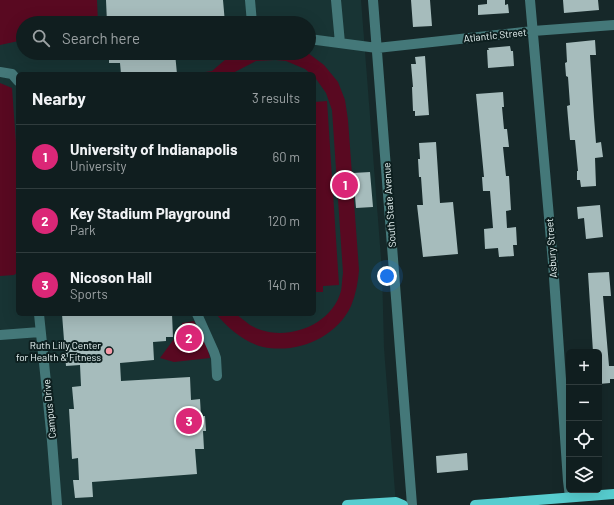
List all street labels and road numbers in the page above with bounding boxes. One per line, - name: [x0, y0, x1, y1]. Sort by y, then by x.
- street label: Atlantic Street: [463, 26, 527, 44]
- street label: South State Avenue: [380, 162, 398, 248]
- street label: Asbury Street: [543, 218, 559, 278]
- street label: Campus Drive: [40, 379, 58, 439]

